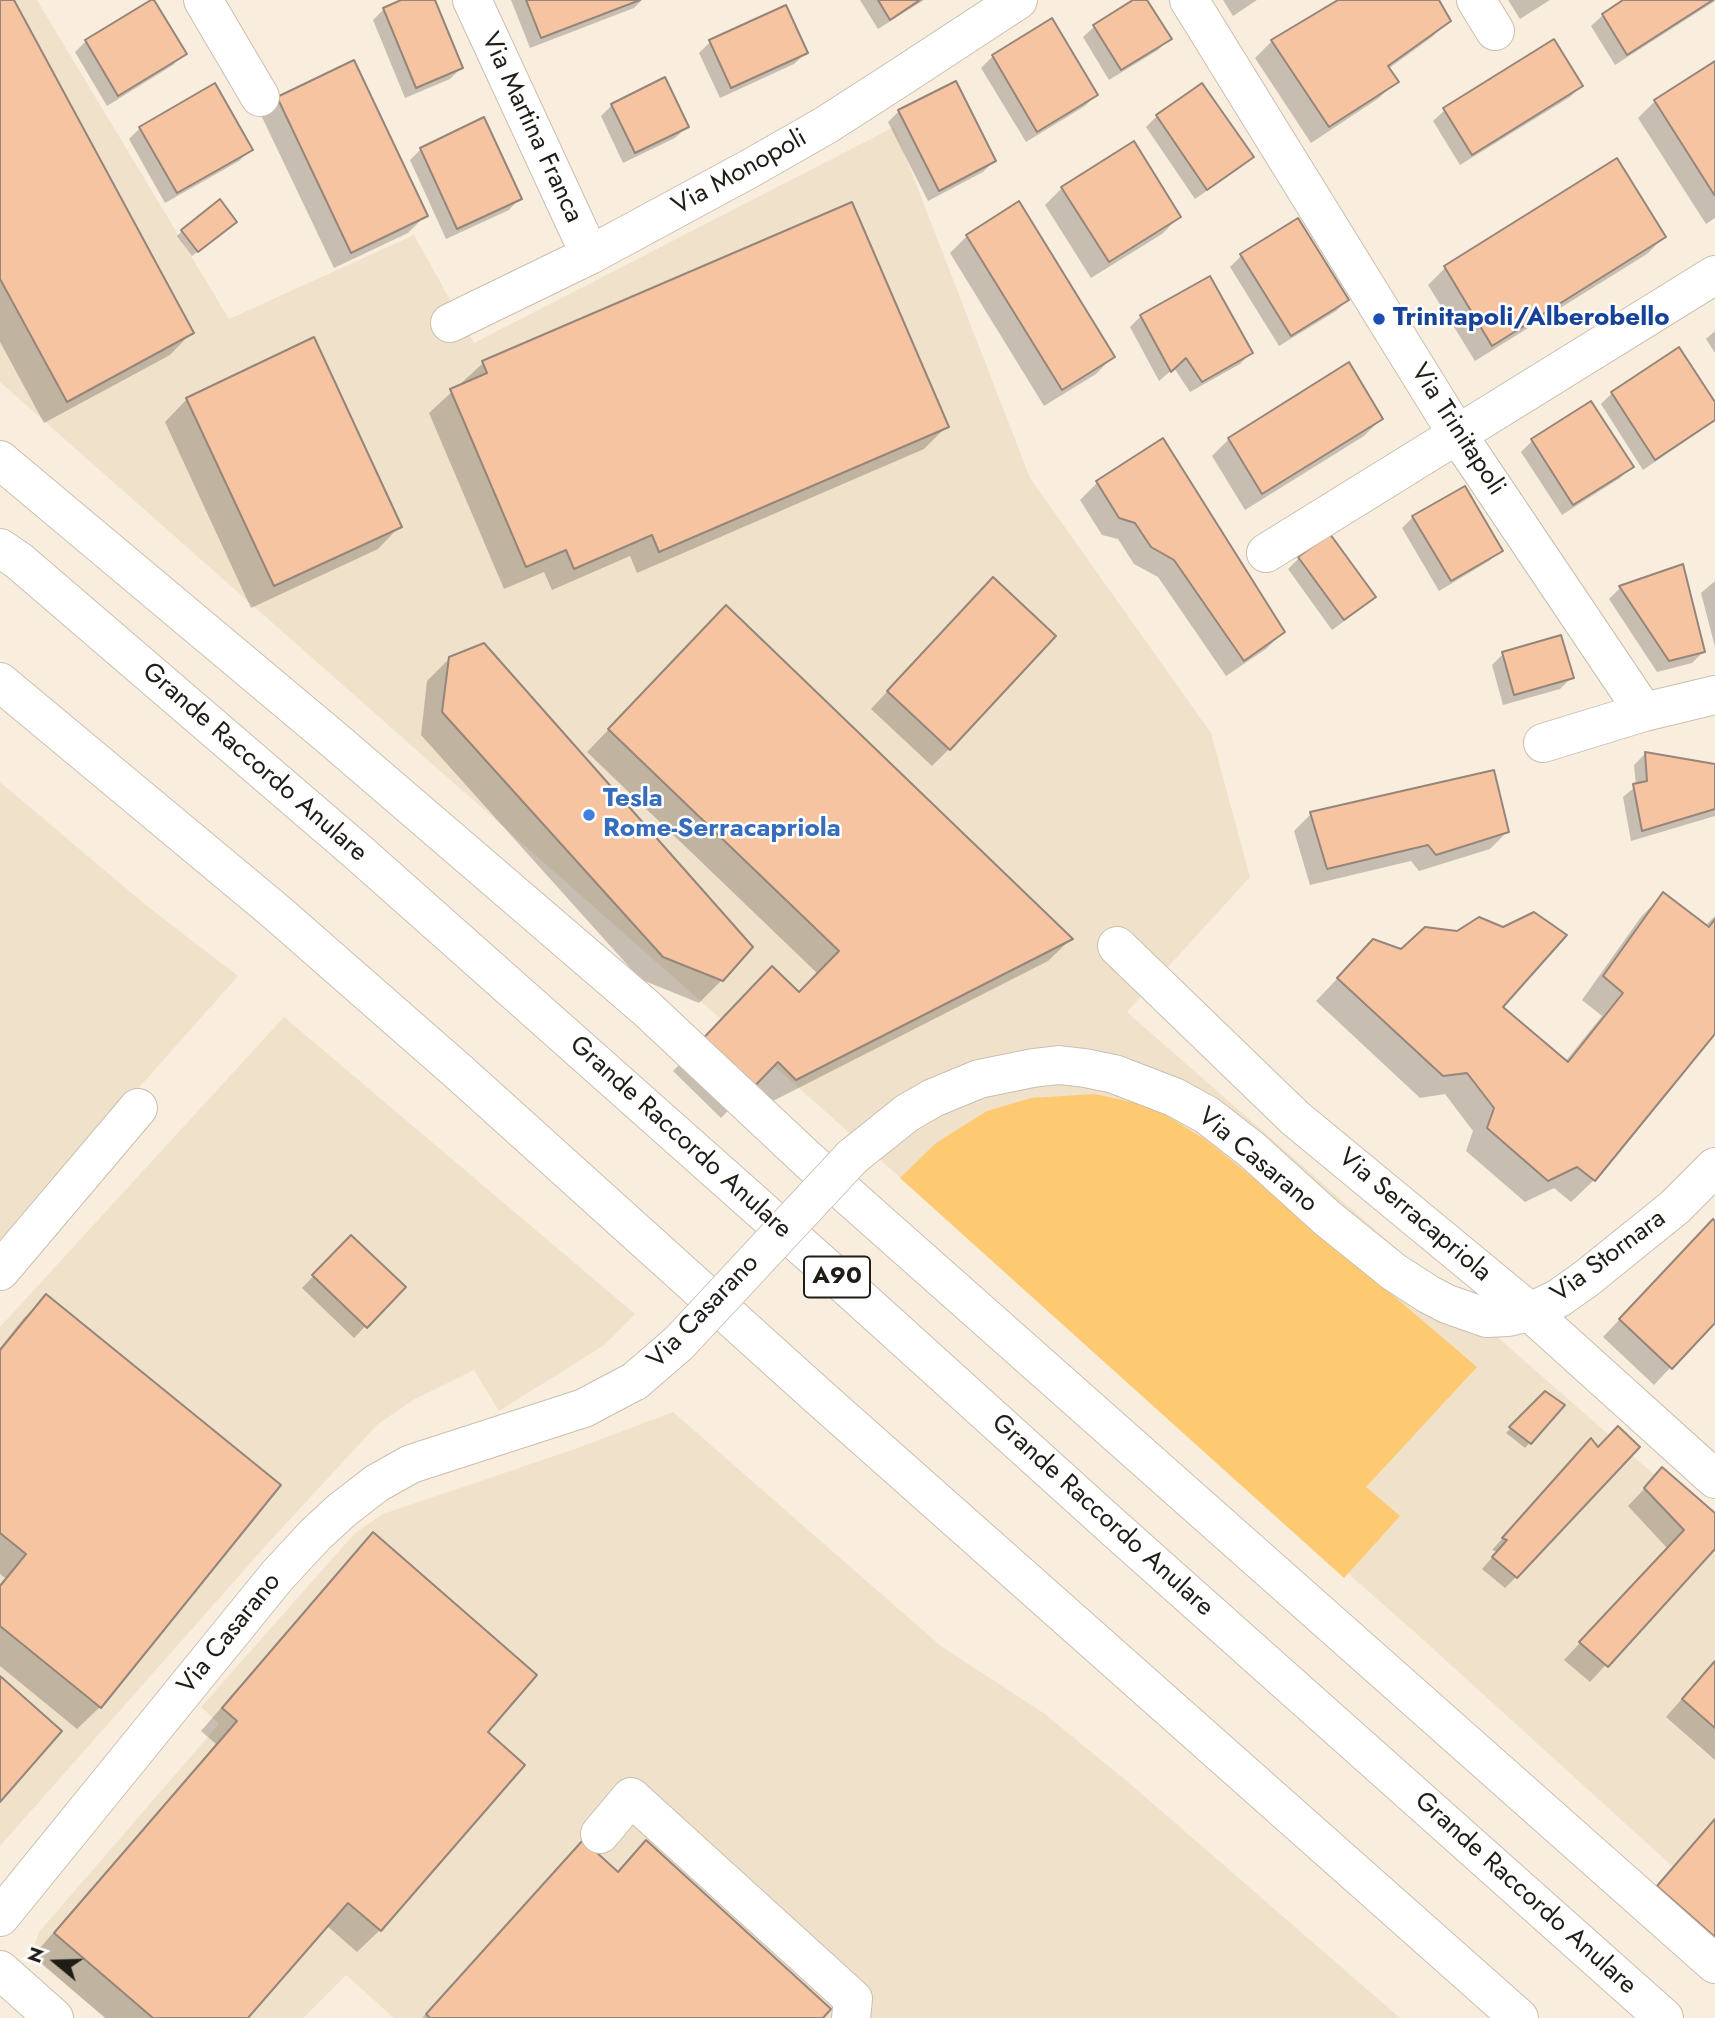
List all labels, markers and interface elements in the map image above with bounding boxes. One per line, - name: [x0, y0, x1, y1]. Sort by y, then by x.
- street label: Via Martina Franca: [473, 28, 589, 228]
- street label: Via Monopoli: [667, 123, 813, 223]
- place label: Trinitapoli/Alberobello: [1393, 303, 1670, 335]
- marker: Trinitapoli/Alberobello: [1371, 311, 1387, 327]
- street label: Via Trinitapoli: [1403, 358, 1511, 502]
- street label: Grande Raccordo Anulare: [135, 657, 373, 869]
- place label: Tesla Rome-Serracapriola: [603, 784, 841, 846]
- marker: Tesla Rome-Serracapriola: [581, 807, 597, 823]
- street label: Grande Raccordo Anulare: [563, 1030, 797, 1246]
- street label: Via Casarano: [1191, 1102, 1323, 1220]
- street label: Via Serracapriola: [1331, 1143, 1497, 1289]
- street label: Via Stornara: [1546, 1204, 1672, 1310]
- street label: Via Casarano: [642, 1248, 766, 1376]
- road number: A90: [804, 1256, 870, 1297]
- street label: Grande Raccordo Anulare: [985, 1408, 1219, 1624]
- street label: Via Casarano: [172, 1567, 288, 1701]
- street label: Grande Raccordo Anulare: [1408, 1786, 1642, 2002]
- north arrow: [21, 1927, 91, 1997]
- text: N: [20, 1943, 51, 1967]

